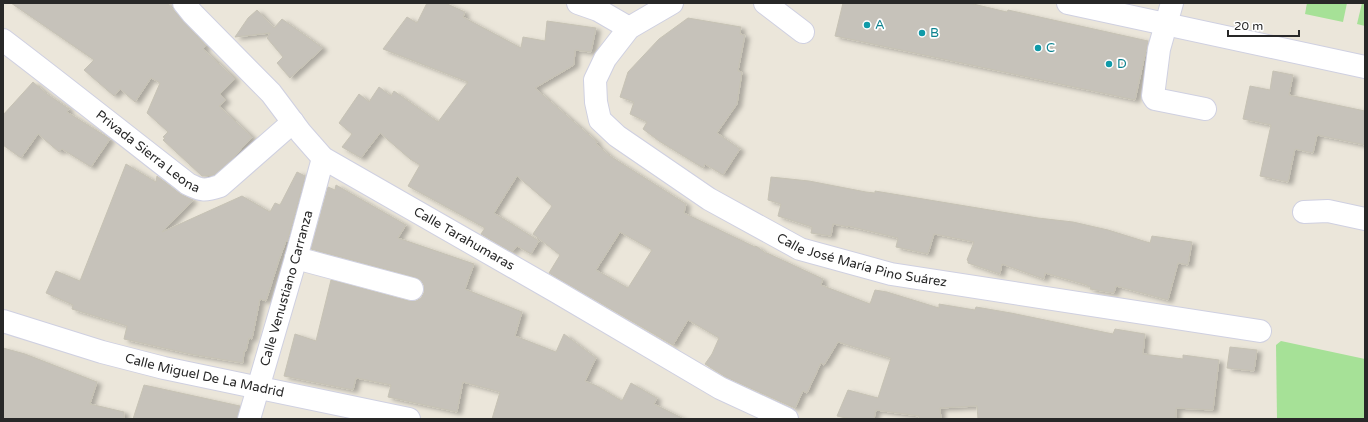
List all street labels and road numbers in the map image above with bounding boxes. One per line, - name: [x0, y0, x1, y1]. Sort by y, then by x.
- street label: Privada Sierra Leona: [92, 107, 202, 196]
- street label: Calle Tarahumaras: [411, 204, 517, 274]
- street label: Calle Venustiano Carranza: [257, 209, 316, 368]
- street label: Calle José María Pino Suárez: [774, 230, 948, 291]
- street label: Calle Miguel De La Madrid: [123, 350, 286, 401]

